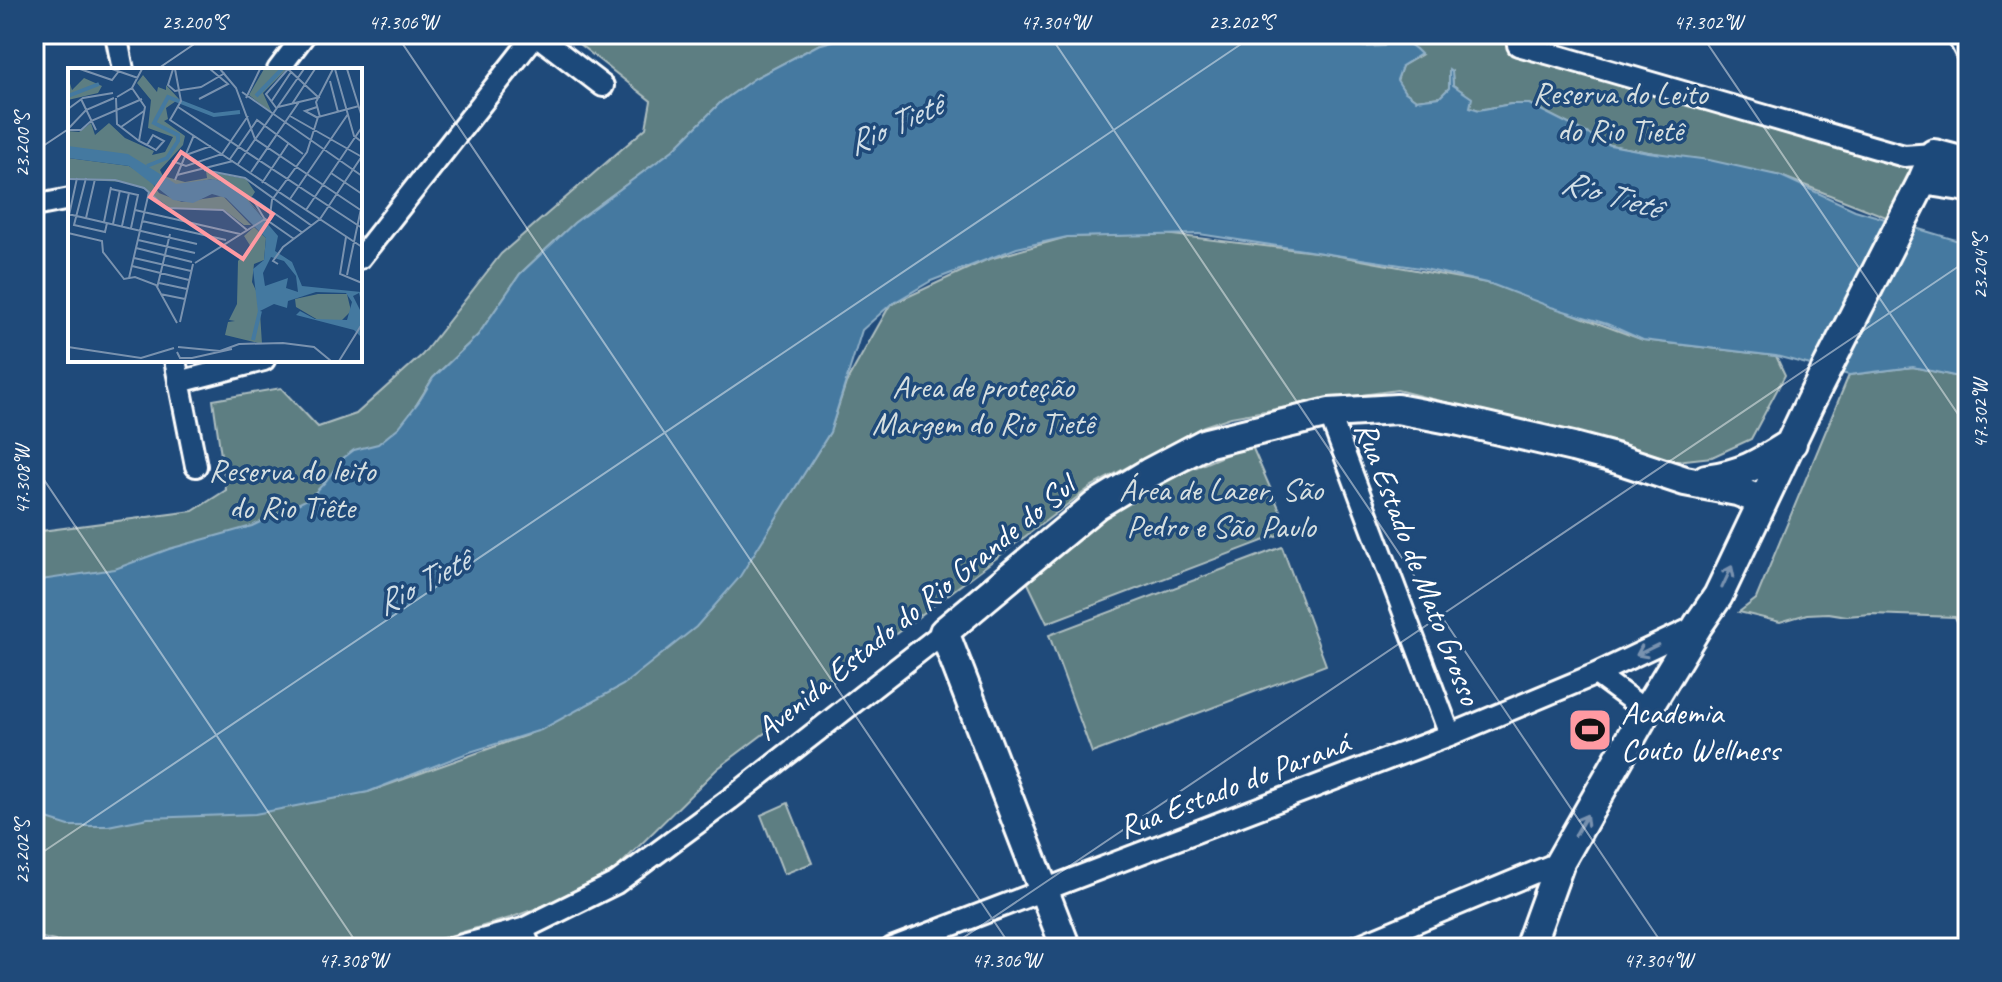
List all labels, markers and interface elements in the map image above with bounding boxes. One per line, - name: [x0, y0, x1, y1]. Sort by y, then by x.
- text: 23.200°S: [162, 10, 230, 35]
- text: 47.306°W: [368, 10, 441, 35]
- text: 47.304°W: [1020, 10, 1093, 35]
- text: 23.202°S: [1209, 10, 1277, 35]
- text: 47.302°W: [1673, 10, 1746, 35]
- inset map: [68, 68, 362, 362]
- park label: Reserva do Leito do Rio Tietê: [1532, 73, 1709, 151]
- water label: Rio Tietê: [840, 80, 956, 165]
- text: 23.200°S: [10, 109, 35, 177]
- water label: Rio Tietê: [1557, 160, 1673, 231]
- text: 23.204°S: [1968, 231, 1993, 299]
- park label: Area de proteção Margem do Rio Tietê: [872, 366, 1098, 444]
- text: 47.302°W: [1968, 376, 1993, 449]
- street label: Rua Estado de Mato Grosso: [1345, 416, 1492, 712]
- text: 47.308°W: [10, 442, 35, 515]
- park label: Reserva do leito do Rio Tiête: [209, 450, 377, 528]
- street label: Avenida Estado do Rio Grande do Sul: [747, 463, 1087, 749]
- park label: Área de Lazer, São Pedro e São Paulo: [1119, 469, 1325, 547]
- water label: Rio Tietê: [368, 536, 483, 624]
- one-way arrow: [1720, 565, 1735, 589]
- one-way arrow: [1636, 643, 1660, 658]
- place label: Academia Couto Wellness: [1621, 692, 1783, 770]
- sports icon: Academia Couto Wellness: [1566, 706, 1614, 754]
- street label: Rua Estado do Paraná: [1113, 721, 1358, 848]
- one-way arrow: [1573, 814, 1589, 837]
- text: 23.202°S: [10, 816, 35, 884]
- text: 47.308°W: [318, 948, 391, 973]
- text: 47.306°W: [971, 948, 1044, 973]
- text: 47.304°W: [1623, 948, 1696, 973]

